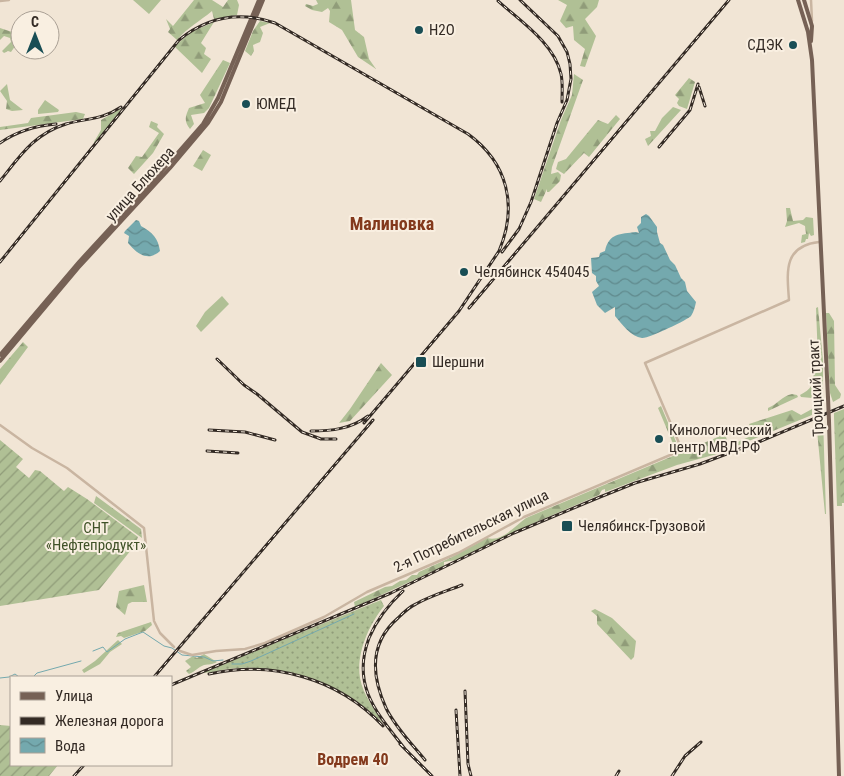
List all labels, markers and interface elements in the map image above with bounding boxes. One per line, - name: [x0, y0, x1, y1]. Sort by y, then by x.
- north arrow: [10, 10, 60, 60]
- text: С: [31, 14, 39, 30]
- place label: H2O: [429, 21, 455, 39]
- marker: H2O: [413, 24, 425, 36]
- place label: СДЭК: [747, 36, 784, 54]
- marker: СДЭК: [787, 39, 799, 51]
- place label: ЮМЕД: [256, 95, 296, 113]
- marker: ЮМЕД: [240, 98, 252, 110]
- street label: улица Блюхера: [102, 143, 178, 225]
- district label: Малиновка: [350, 213, 434, 234]
- place label: Челябинск 454045: [474, 263, 589, 281]
- marker: Челябинск 454045: [458, 266, 470, 278]
- street label: Троицкий тракт: [804, 339, 828, 437]
- place label: Шершни: [432, 353, 485, 371]
- marker: Шершни: [414, 355, 428, 369]
- place label: Кинологический центр МВД РФ: [669, 421, 772, 456]
- marker: Кинологический центр МВД РФ: [653, 433, 665, 445]
- street label: 2-я Потребительская улица: [391, 486, 551, 576]
- place label: Челябинск-Грузовой: [578, 517, 706, 535]
- park label: СНТ «Нефтепродукт»: [46, 519, 146, 554]
- marker: Челябинск-Грузовой: [560, 519, 574, 533]
- legend: [10, 676, 172, 766]
- text: Улица: [55, 687, 93, 705]
- text: Железная дорога: [55, 712, 164, 730]
- text: Вода: [55, 737, 85, 755]
- district label: Водрем 40: [317, 750, 389, 769]

